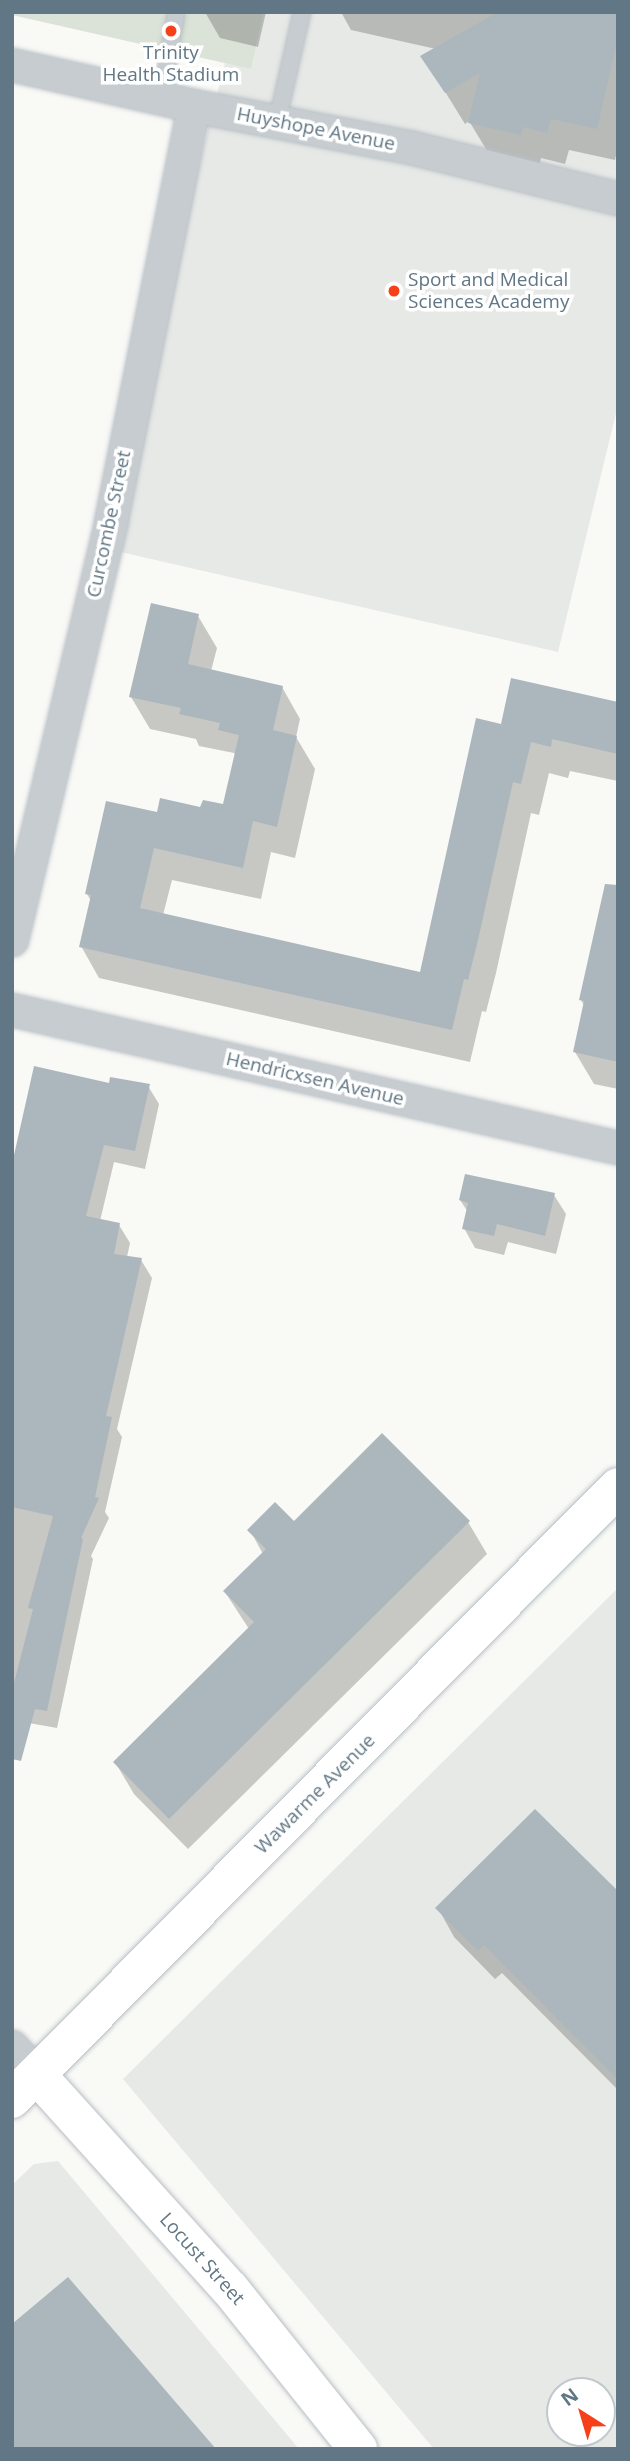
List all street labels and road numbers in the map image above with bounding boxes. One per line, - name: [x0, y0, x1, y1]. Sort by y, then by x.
- street label: Huyshope Avenue: [235, 102, 397, 156]
- street label: Curcombe Street: [82, 448, 136, 600]
- street label: Hendricxsen Avenue: [224, 1047, 406, 1111]
- street label: Wawarme Avenue: [250, 1729, 380, 1859]
- street label: Locust Street: [155, 2208, 249, 2310]

